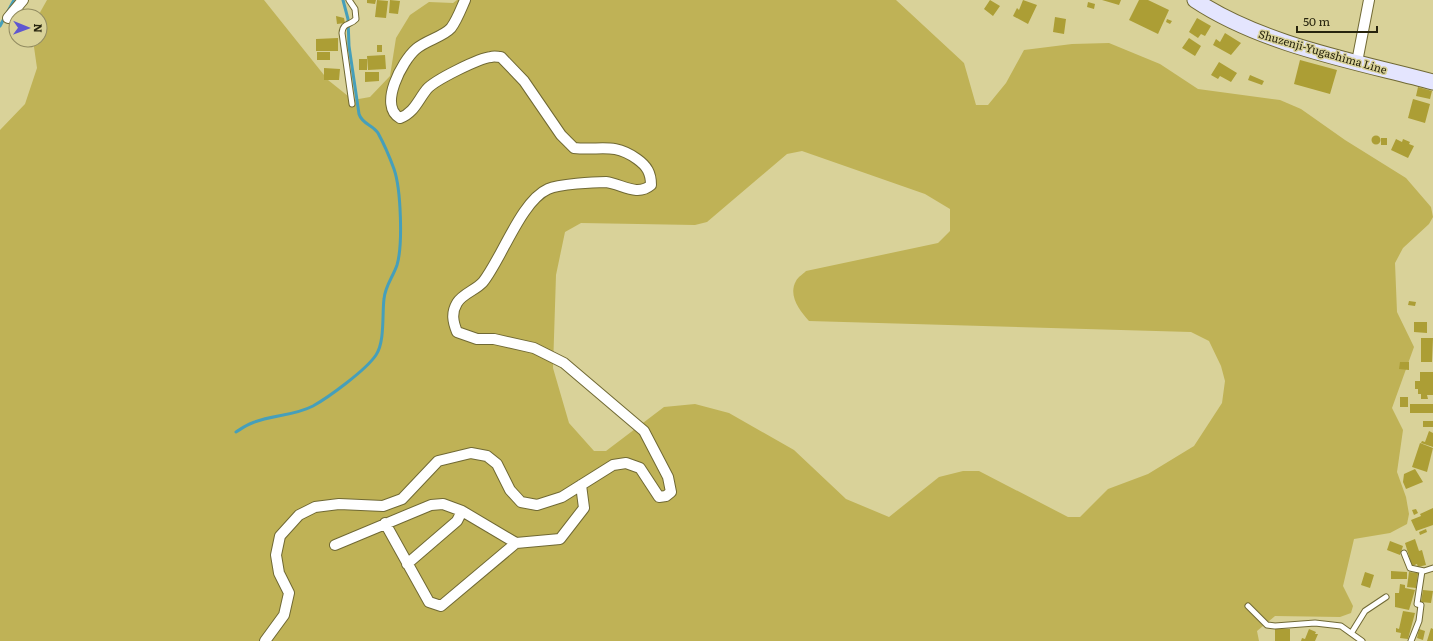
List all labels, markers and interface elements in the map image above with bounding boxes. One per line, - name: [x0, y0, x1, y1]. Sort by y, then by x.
- north arrow: [8, 8, 48, 48]
- scale bar: [1297, 8, 1377, 34]
- text: 50 m: [1303, 12, 1330, 30]
- text: N: [31, 23, 47, 33]
- street label: Shuzenji-Yugashima Line: [1257, 25, 1389, 77]

